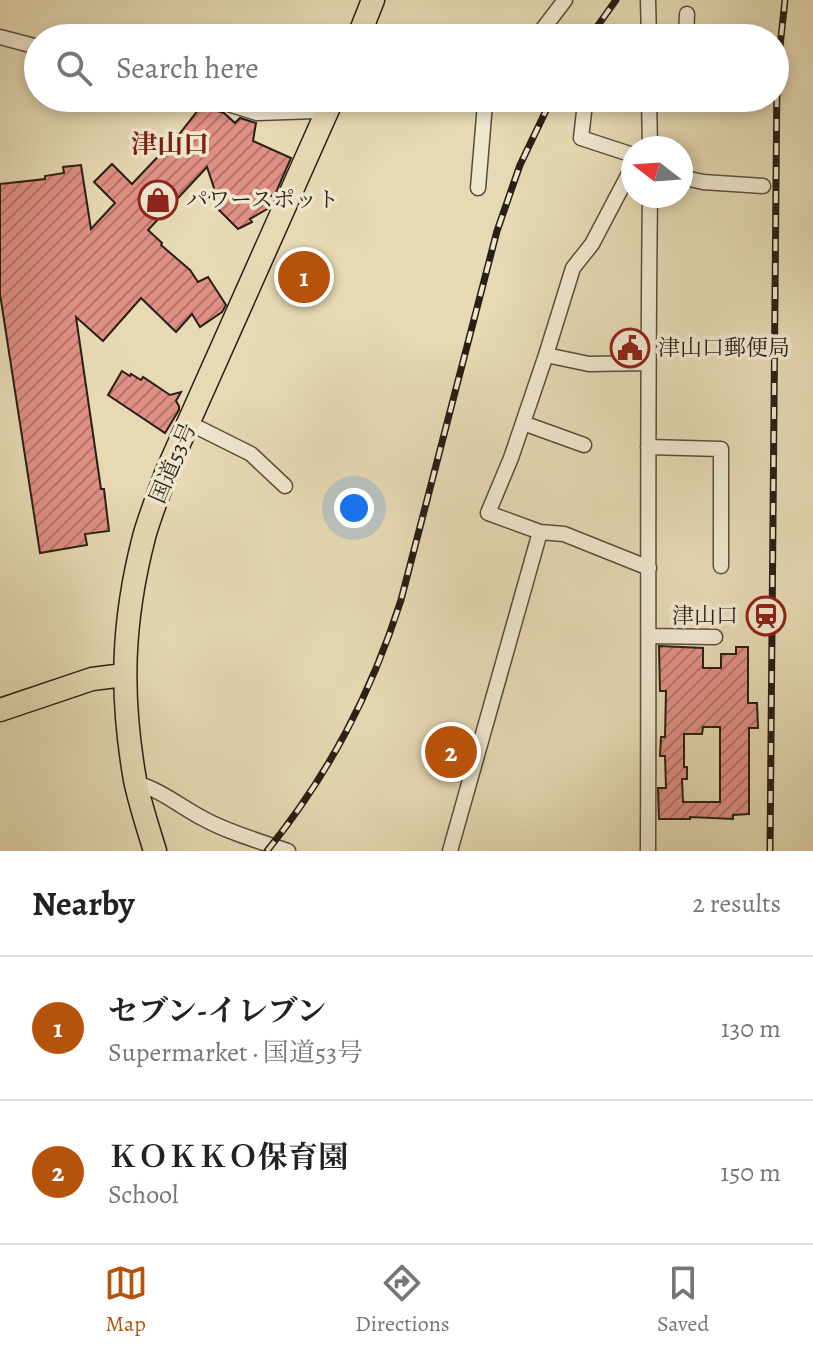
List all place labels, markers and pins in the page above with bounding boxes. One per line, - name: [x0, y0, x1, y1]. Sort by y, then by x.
- shop icon: パワースポット: [137, 179, 179, 221]
- place label: パワースポット: [186, 185, 339, 215]
- pin: 1: [278, 247, 330, 307]
- public building icon: 津山口郵便局: [609, 327, 651, 369]
- place label: 津山口郵便局: [658, 333, 790, 363]
- station icon: 津山口: [745, 595, 787, 637]
- place label: 津山口: [672, 601, 738, 631]
- pin: 2: [425, 722, 477, 782]

